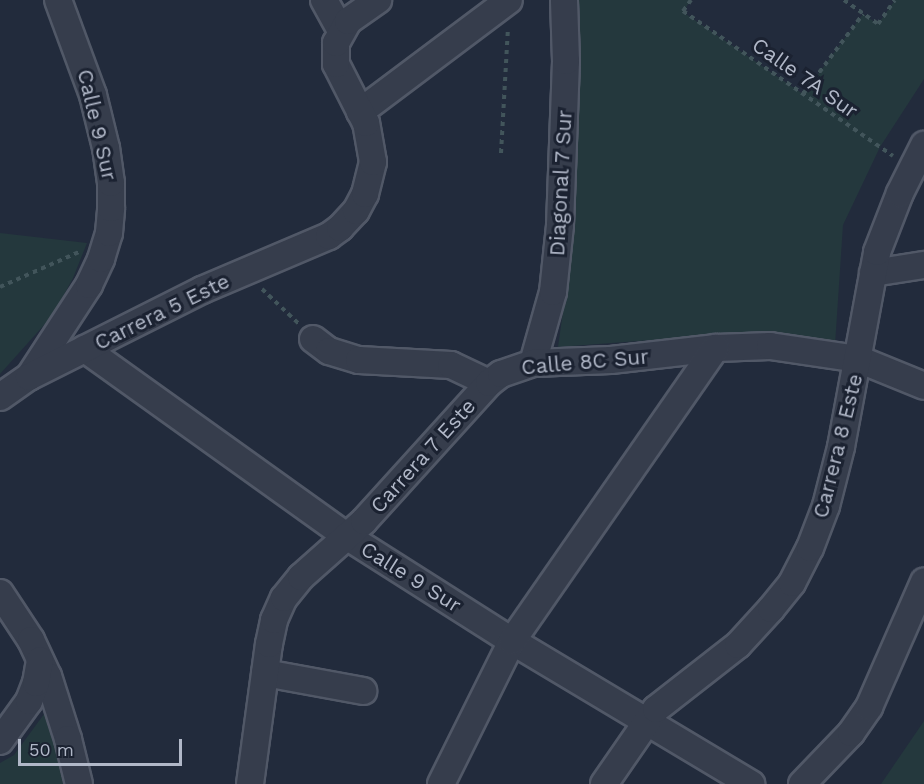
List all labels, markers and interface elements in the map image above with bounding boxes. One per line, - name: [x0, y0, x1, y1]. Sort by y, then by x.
- street label: Calle 7A Sur: [747, 32, 863, 124]
- street label: Calle 9 Sur: [72, 67, 122, 183]
- street label: Diagonal 7 Sur: [545, 108, 577, 258]
- street label: Carrera 5 Este: [90, 268, 234, 356]
- street label: Calle 8C Sur: [520, 344, 650, 380]
- street label: Carrera 8 Este: [808, 371, 868, 521]
- street label: Carrera 7 Este: [365, 393, 481, 519]
- street label: Calle 9 Sur: [356, 536, 466, 618]
- scale bar: [21, 727, 184, 765]
- text: 50 m: [29, 739, 74, 760]

